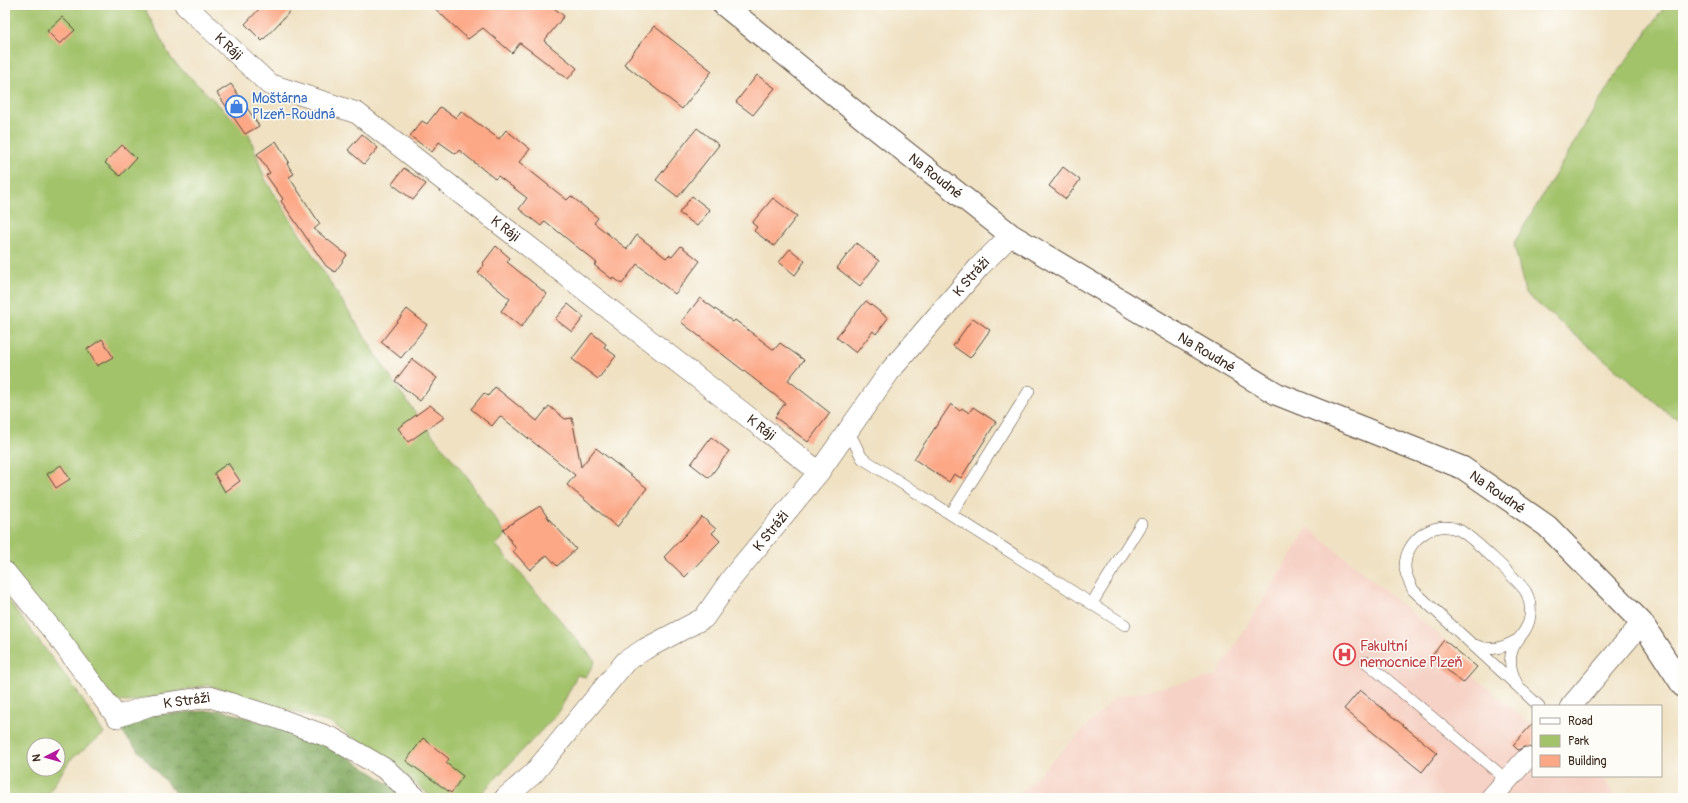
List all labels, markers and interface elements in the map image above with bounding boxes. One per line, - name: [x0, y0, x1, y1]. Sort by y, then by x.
- street label: K Ráji: [211, 29, 247, 64]
- place label: Moštárna Plzeň-Roudná: [252, 90, 335, 123]
- shop icon: Moštárna Plzeň-Roudná: [224, 93, 250, 119]
- street label: Na Roudné: [905, 149, 966, 202]
- street label: K Ráji: [488, 212, 524, 245]
- street label: K Stráži: [949, 253, 993, 300]
- street label: Na Roudné: [1175, 328, 1239, 376]
- street label: K Ráji: [744, 411, 780, 444]
- street label: Na Roudné: [1467, 467, 1529, 517]
- street label: K Stráži: [749, 507, 792, 554]
- place label: Fakultní nemocnice Plzeň: [1360, 638, 1463, 671]
- hospital icon: Fakultní nemocnice Plzeň: [1332, 641, 1358, 667]
- street label: K Stráži: [162, 689, 211, 712]
- legend: [1532, 705, 1662, 777]
- text: Road: [1568, 714, 1593, 729]
- text: Park: [1568, 734, 1589, 749]
- north arrow: [26, 737, 66, 777]
- text: N: [30, 753, 43, 762]
- text: Building: [1568, 754, 1607, 769]

